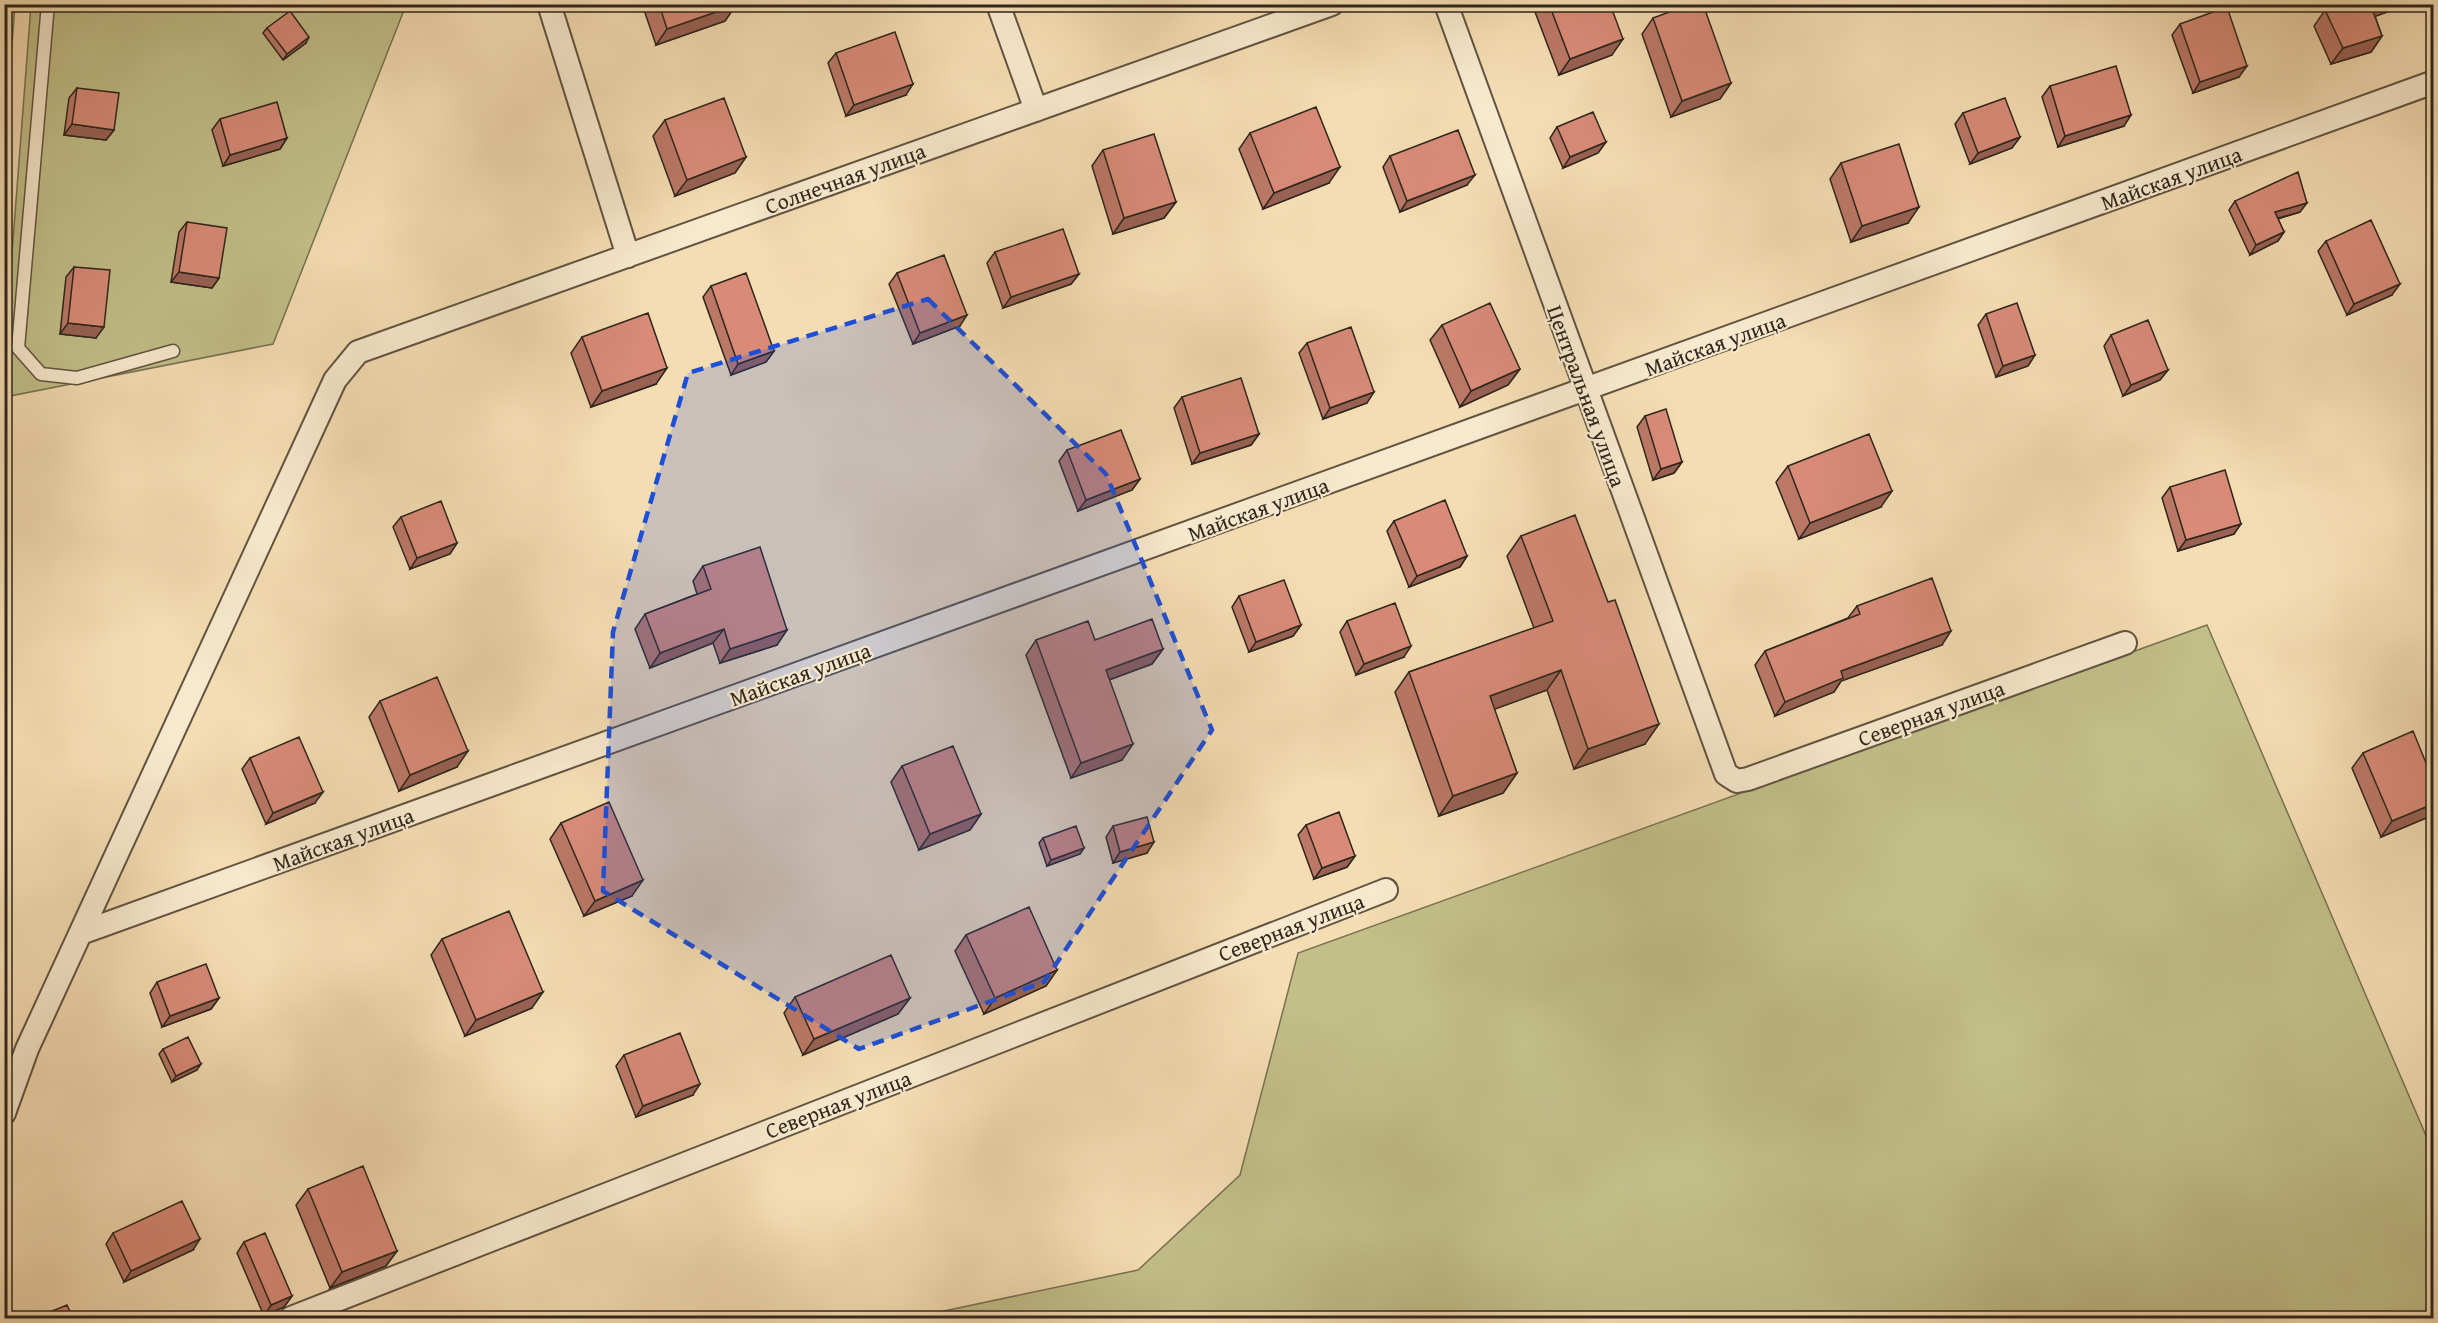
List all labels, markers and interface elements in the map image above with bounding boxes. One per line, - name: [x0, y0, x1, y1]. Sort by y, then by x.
- street label: Солнечная улица: [760, 134, 930, 222]
- street label: Майская улица: [2096, 137, 2246, 218]
- street label: Центральная улица: [1539, 301, 1635, 492]
- street label: Майская улица: [1640, 303, 1790, 384]
- street label: Майская улица: [1183, 468, 1333, 549]
- street label: Майская улица: [725, 633, 875, 714]
- street label: Северная улица: [1853, 671, 2009, 754]
- street label: Майская улица: [268, 798, 418, 879]
- street label: Северная улица: [1213, 884, 1369, 969]
- street label: Северная улица: [760, 1061, 916, 1146]

